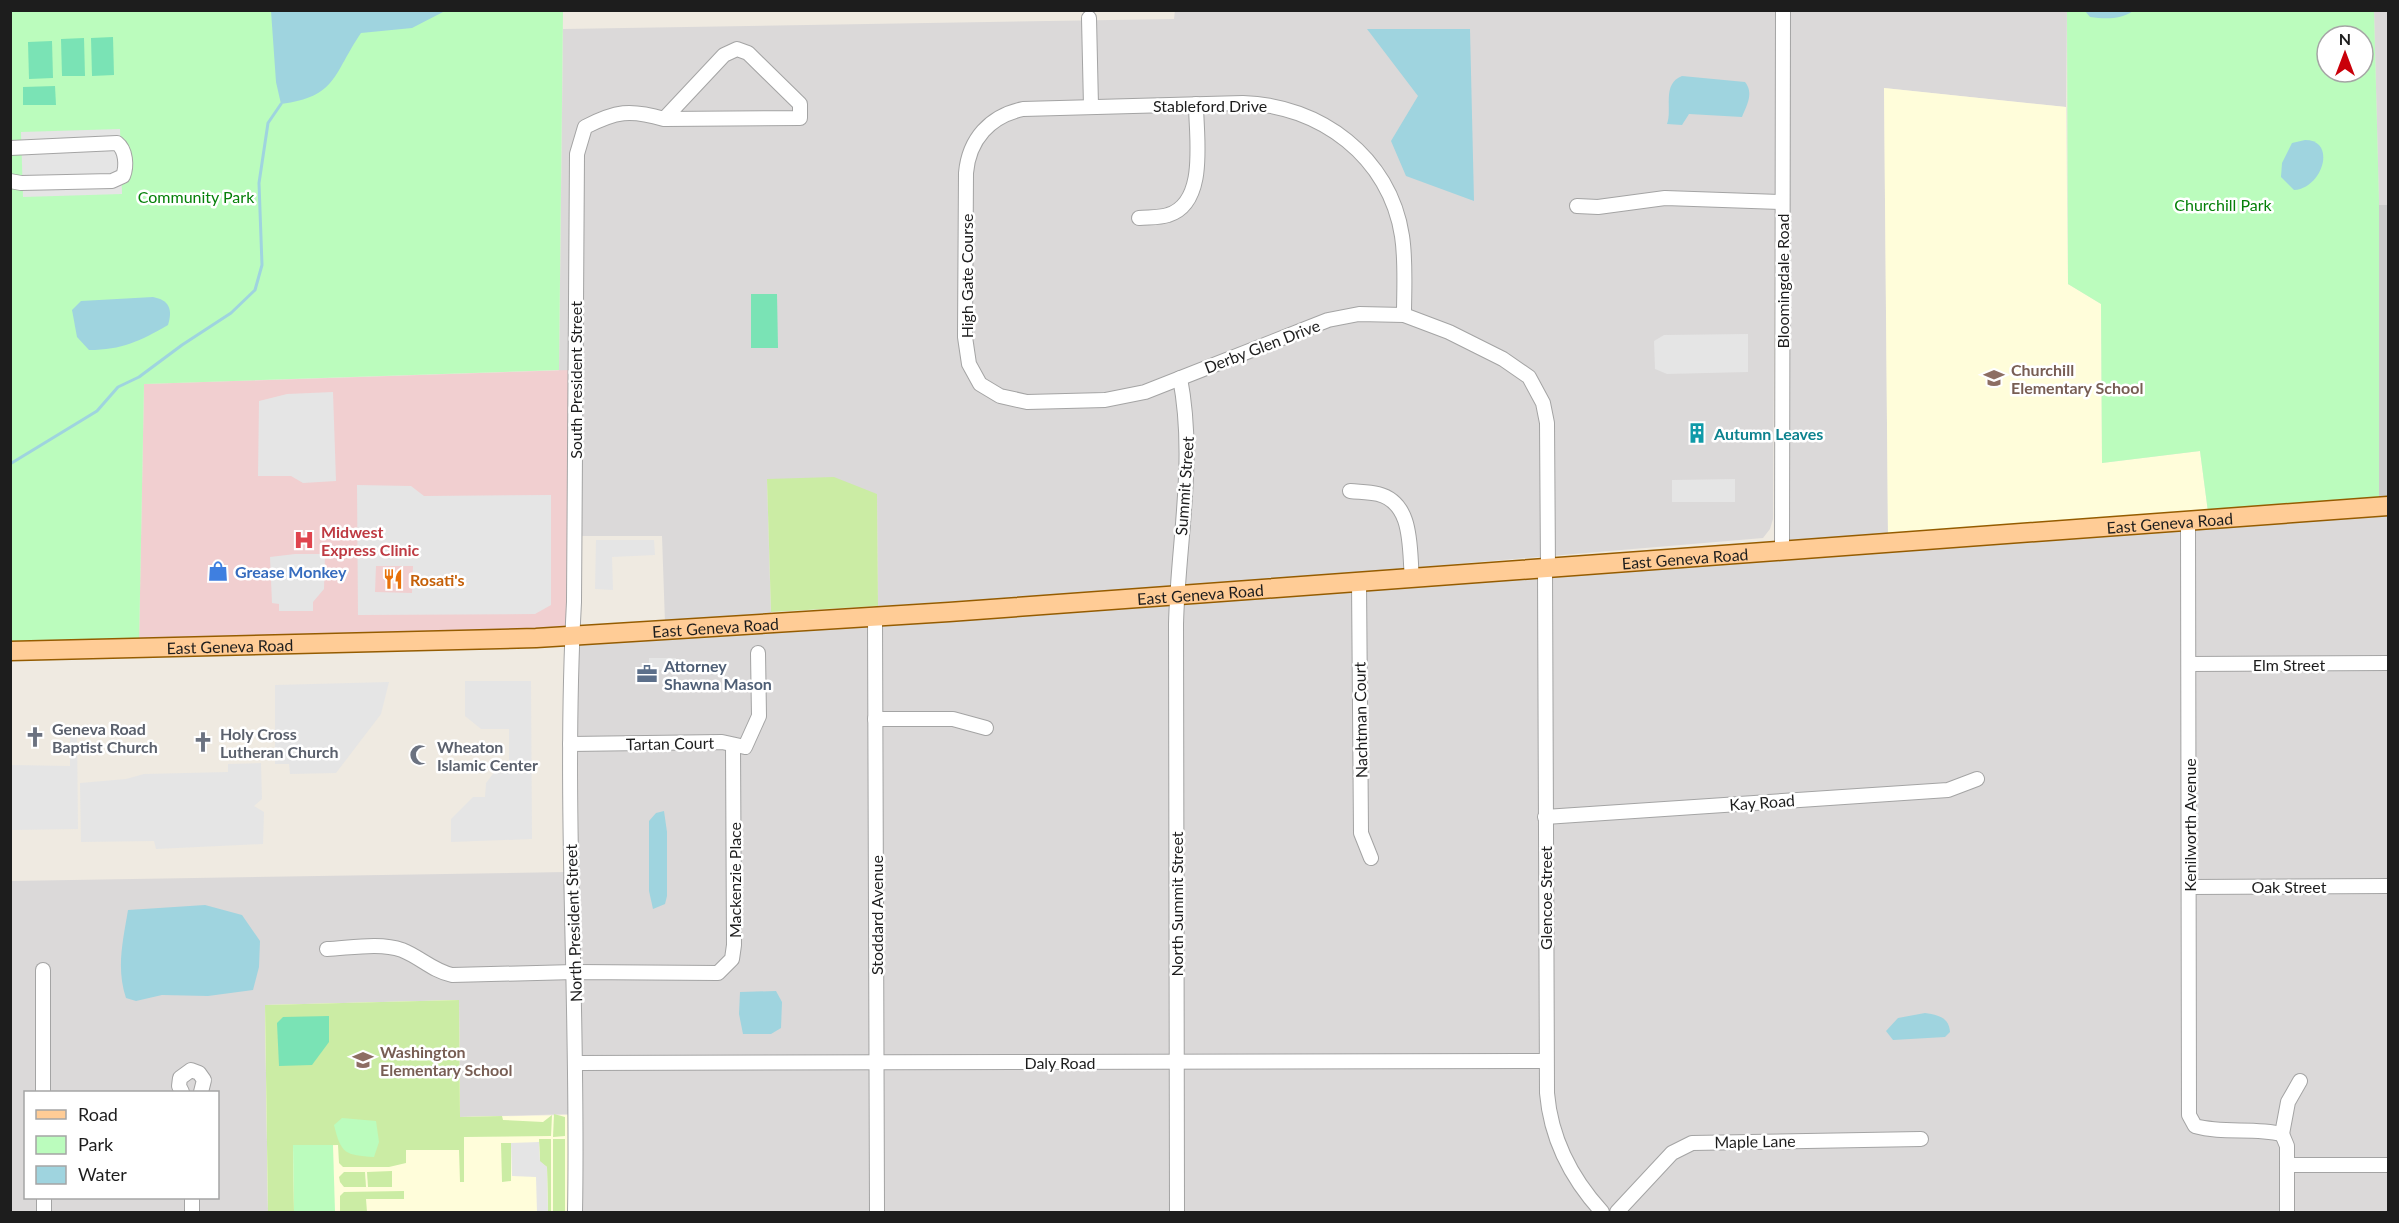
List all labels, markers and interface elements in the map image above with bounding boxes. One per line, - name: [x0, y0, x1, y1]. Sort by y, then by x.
- north arrow: [2315, 24, 2375, 84]
- text: N: [2339, 29, 2351, 48]
- street label: Stableford Drive: [1153, 96, 1267, 115]
- park label: Community Park: [138, 187, 255, 206]
- park label: Churchill Park: [2174, 195, 2273, 214]
- street label: High Gate Course: [957, 214, 976, 338]
- street label: Bloomingdale Road: [1773, 214, 1792, 348]
- street label: South President Street: [566, 301, 585, 459]
- street label: Derby Glen Drive: [1202, 315, 1322, 377]
- place label: Churchill Elementary School: [2011, 360, 2143, 397]
- school or university icon: Churchill Elementary School: [1982, 366, 2006, 390]
- building icon: Autumn Leaves: [1685, 421, 1709, 445]
- place label: Autumn Leaves: [1713, 424, 1823, 443]
- street label: Summit Street: [1171, 435, 1197, 536]
- street label: East Geneva Road: [2106, 508, 2234, 536]
- place label: Midwest Express Clinic: [321, 522, 420, 559]
- hospital icon: Midwest Express Clinic: [292, 528, 316, 552]
- street label: East Geneva Road: [1621, 544, 1749, 572]
- shop icon: Grease Monkey: [206, 559, 230, 583]
- place label: Grease Monkey: [235, 562, 347, 581]
- restaurant icon: Rosati's: [381, 567, 405, 591]
- place label: Rosati's: [410, 570, 465, 589]
- street label: East Geneva Road: [1136, 579, 1264, 608]
- street label: East Geneva Road: [652, 613, 779, 640]
- street label: East Geneva Road: [166, 635, 294, 657]
- street label: Elm Street: [2253, 655, 2325, 674]
- place label: Attorney Shawna Mason: [663, 656, 772, 693]
- street label: Nachtman Court: [1349, 661, 1371, 778]
- office icon: Attorney Shawna Mason: [635, 662, 659, 686]
- place label: Geneva Road Baptist Church: [52, 719, 158, 756]
- place label: Holy Cross Lutheran Church: [220, 724, 339, 761]
- church icon: Geneva Road Baptist Church: [23, 725, 47, 749]
- church icon: Holy Cross Lutheran Church: [191, 730, 215, 754]
- street label: Tartan Court: [626, 733, 715, 753]
- place label: Wheaton Islamic Center: [437, 737, 538, 774]
- mosque icon: Wheaton Islamic Center: [408, 743, 432, 767]
- street label: Kenilworth Avenue: [2180, 758, 2199, 892]
- street label: Kay Road: [1729, 790, 1795, 814]
- street label: Mackenzie Place: [725, 822, 744, 938]
- street label: North Summit Street: [1167, 831, 1186, 977]
- street label: North President Street: [561, 843, 585, 1002]
- street label: Glencoe Street: [1536, 846, 1555, 950]
- street label: Stoddard Avenue: [867, 855, 886, 975]
- street label: Oak Street: [2252, 877, 2327, 896]
- place label: Washington Elementary School: [380, 1042, 512, 1079]
- school or university icon: Washington Elementary School: [351, 1048, 375, 1072]
- street label: Daly Road: [1024, 1053, 1096, 1072]
- legend: [24, 1091, 219, 1199]
- text: Road: [78, 1103, 118, 1125]
- street label: Maple Lane: [1714, 1131, 1796, 1151]
- text: Park: [78, 1133, 114, 1155]
- text: Water: [78, 1163, 127, 1185]

